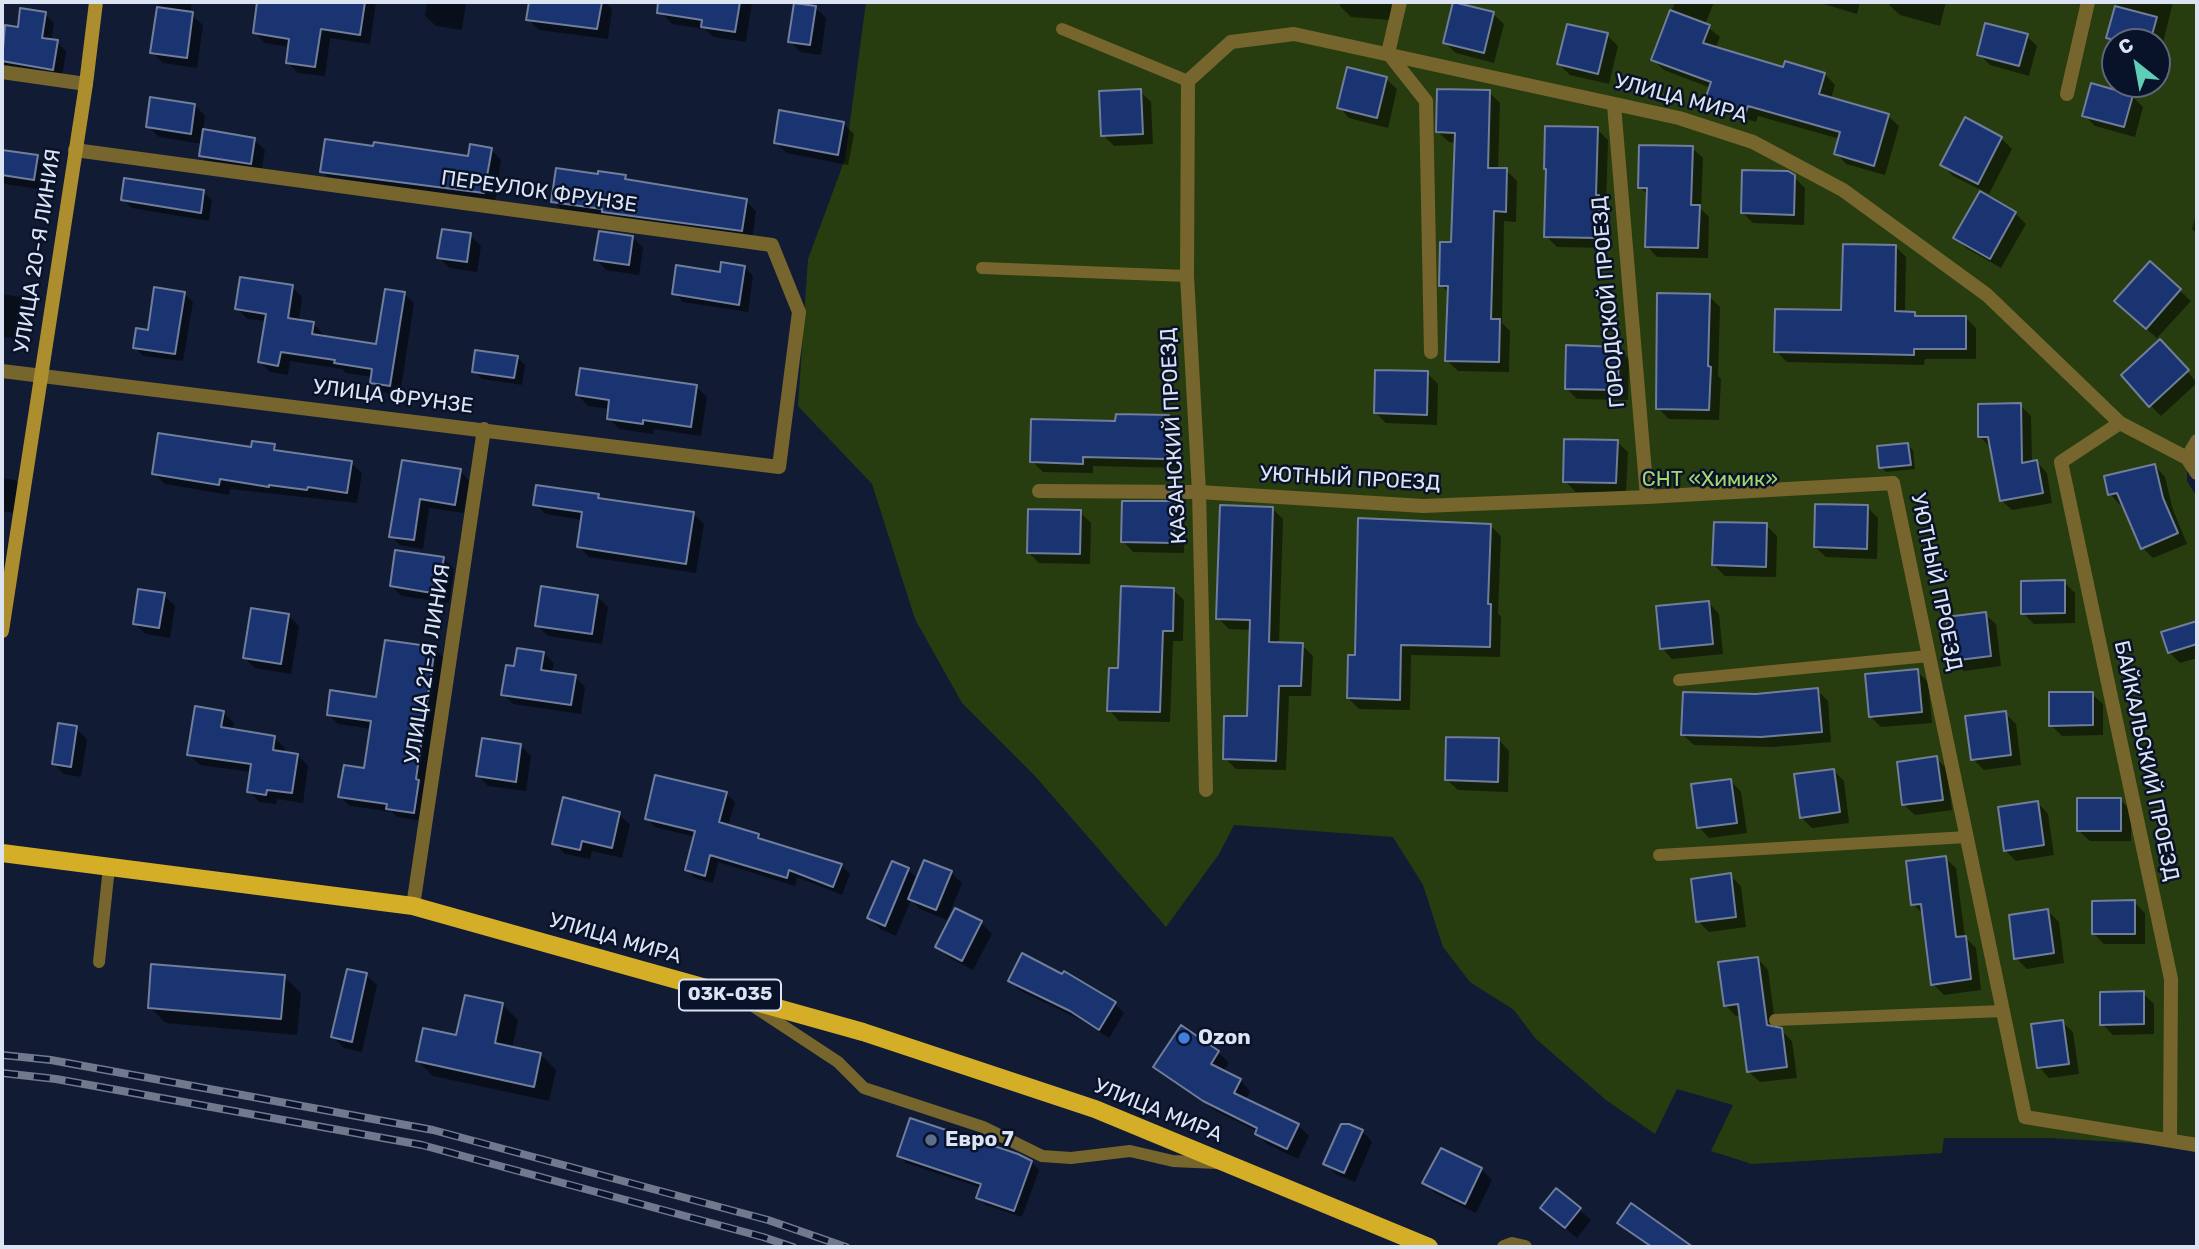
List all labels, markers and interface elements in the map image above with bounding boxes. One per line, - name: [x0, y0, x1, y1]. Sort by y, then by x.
- north arrow: [2101, 28, 2171, 98]
- text: С: [2114, 33, 2138, 60]
- street label: УЛИЦА МИРА: [1612, 69, 1750, 129]
- street label: УЛИЦА 20-Я ЛИНИЯ: [9, 147, 67, 355]
- street label: ПЕРЕУЛОК ФРУНЗЕ: [439, 166, 639, 218]
- street label: ГОРОДСКОЙ ПРОЕЗД: [1587, 195, 1631, 409]
- street label: КАЗАНСКИЙ ПРОЕЗД: [1156, 327, 1192, 545]
- street label: УЛИЦА ФРУНЗЕ: [311, 375, 475, 419]
- street label: УЮТНЫЙ ПРОЕЗД: [1259, 462, 1441, 496]
- park label: СНТ «Химик»: [1642, 467, 1778, 493]
- street label: УЮТНЫЙ ПРОЕЗД: [1905, 491, 1967, 673]
- street label: УЛИЦА 21-Я ЛИНИЯ: [400, 562, 456, 766]
- street label: БАЙКАЛЬСКИЙ ПРОЕЗД: [2108, 638, 2184, 884]
- street label: УЛИЦА МИРА: [546, 908, 684, 970]
- road number: 03К-035: [679, 979, 781, 1010]
- place label: Ozon: [1198, 1025, 1251, 1051]
- marker: Ozon: [1176, 1030, 1192, 1046]
- street label: УЛИЦА МИРА: [1090, 1074, 1226, 1148]
- place label: Евро 7: [945, 1127, 1014, 1153]
- marker: Евро 7: [923, 1132, 939, 1148]

